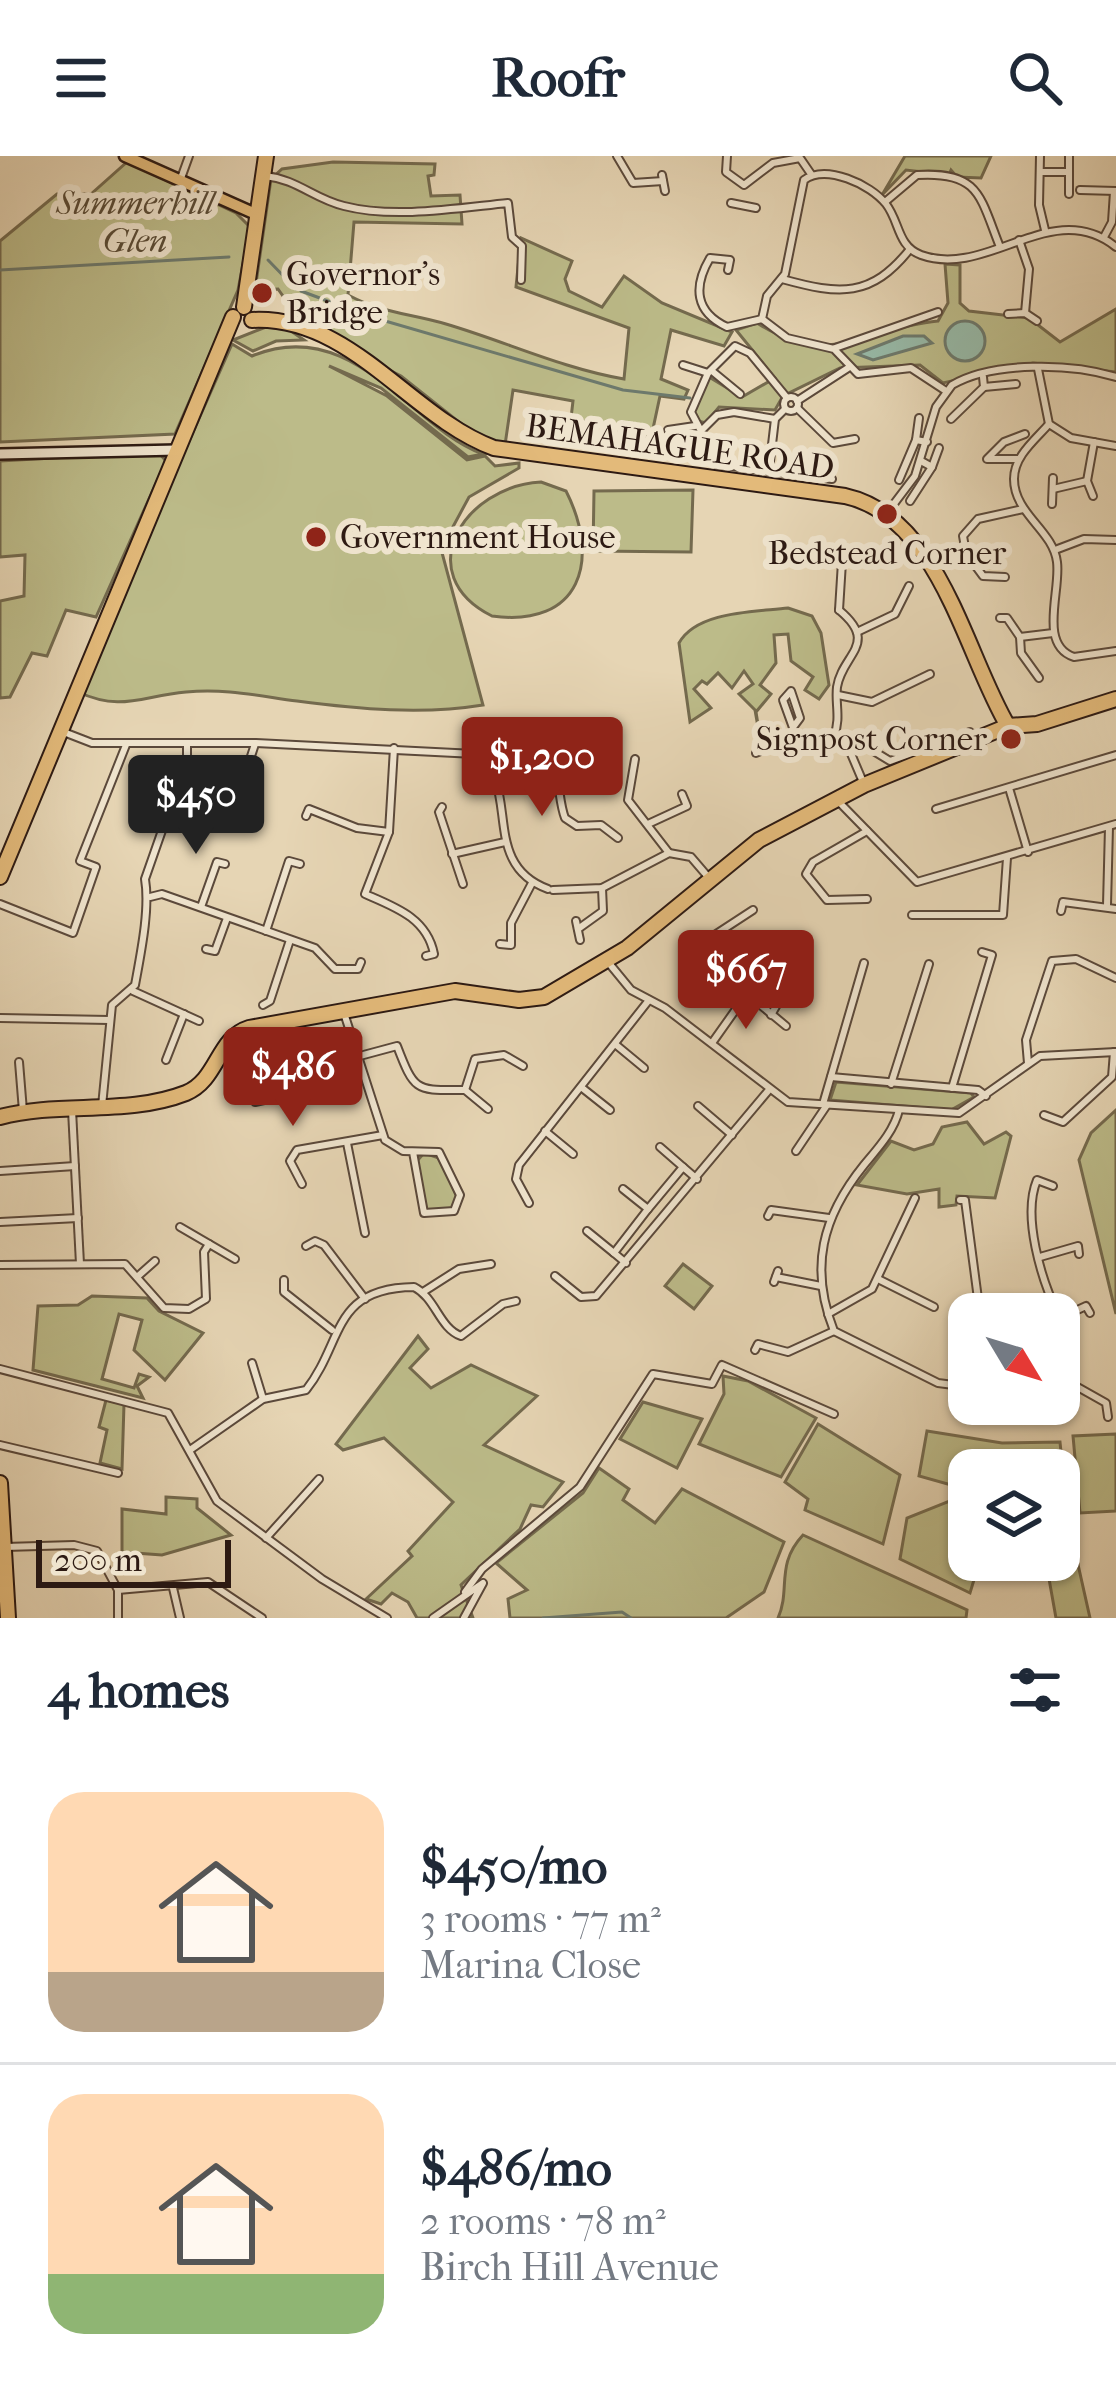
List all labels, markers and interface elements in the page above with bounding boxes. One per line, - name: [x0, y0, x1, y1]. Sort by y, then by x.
- icon: menu: [48, 45, 114, 111]
- icon: search: [1002, 45, 1068, 111]
- text: Roofr: [491, 47, 625, 110]
- park label: Summerhill Glen: [55, 184, 218, 261]
- place label: Governor's Bridge: [286, 255, 440, 332]
- marker: Governor's Bridge: [249, 280, 275, 306]
- street label: BEMAHAGUE ROAD: [523, 406, 837, 488]
- marker: Bedstead Corner: [874, 501, 900, 527]
- place label: Government House: [340, 518, 616, 557]
- marker: Government House: [303, 524, 329, 550]
- place label: Bedstead Corner: [768, 534, 1006, 573]
- pin: $1,200: [444, 717, 640, 819]
- place label: Signpost Corner: [756, 720, 987, 759]
- marker: Signpost Corner: [998, 726, 1024, 752]
- text: $1,200: [489, 733, 595, 779]
- pin: $450: [125, 755, 267, 857]
- text: $450: [155, 771, 237, 817]
- pin: $667: [675, 930, 817, 1032]
- text: $667: [705, 946, 787, 992]
- pin: $486: [222, 1027, 364, 1129]
- text: $486: [250, 1043, 336, 1089]
- north arrow: [948, 1293, 1080, 1425]
- map controls: [948, 1293, 1080, 1581]
- button: layers: [948, 1449, 1080, 1581]
- scale bar: [36, 1534, 231, 1587]
- text: 200 m: [54, 1541, 142, 1580]
- icon: filters: [1002, 1657, 1068, 1723]
- text: 4 homes: [48, 1660, 229, 1720]
- text: $450/mo: [420, 1836, 607, 1896]
- icon: home: [144, 1840, 288, 1984]
- text: 3 rooms · 77 m²: [420, 1896, 661, 1942]
- text: Marina Close: [420, 1942, 641, 1988]
- text: $486/mo: [420, 2138, 612, 2198]
- icon: home: [144, 2142, 288, 2286]
- text: 2 rooms · 78 m²: [420, 2198, 666, 2244]
- text: Birch Hill Avenue: [420, 2244, 719, 2290]

